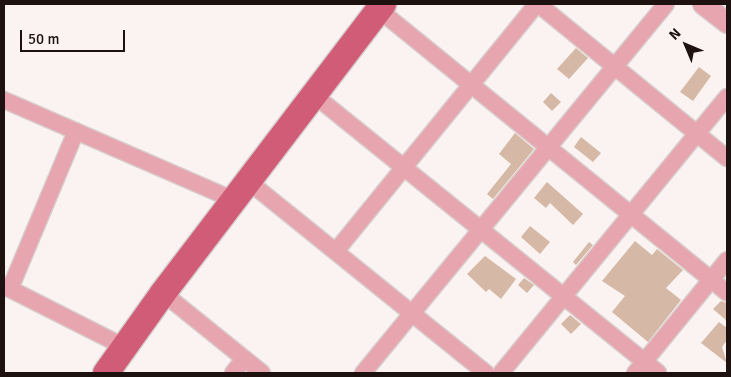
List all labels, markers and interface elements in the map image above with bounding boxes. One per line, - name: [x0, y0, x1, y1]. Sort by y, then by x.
- scale bar: [22, 20, 128, 52]
- north arrow: [661, 20, 711, 70]
- text: N: [666, 25, 684, 43]
- text: 50 m: [28, 30, 59, 48]

